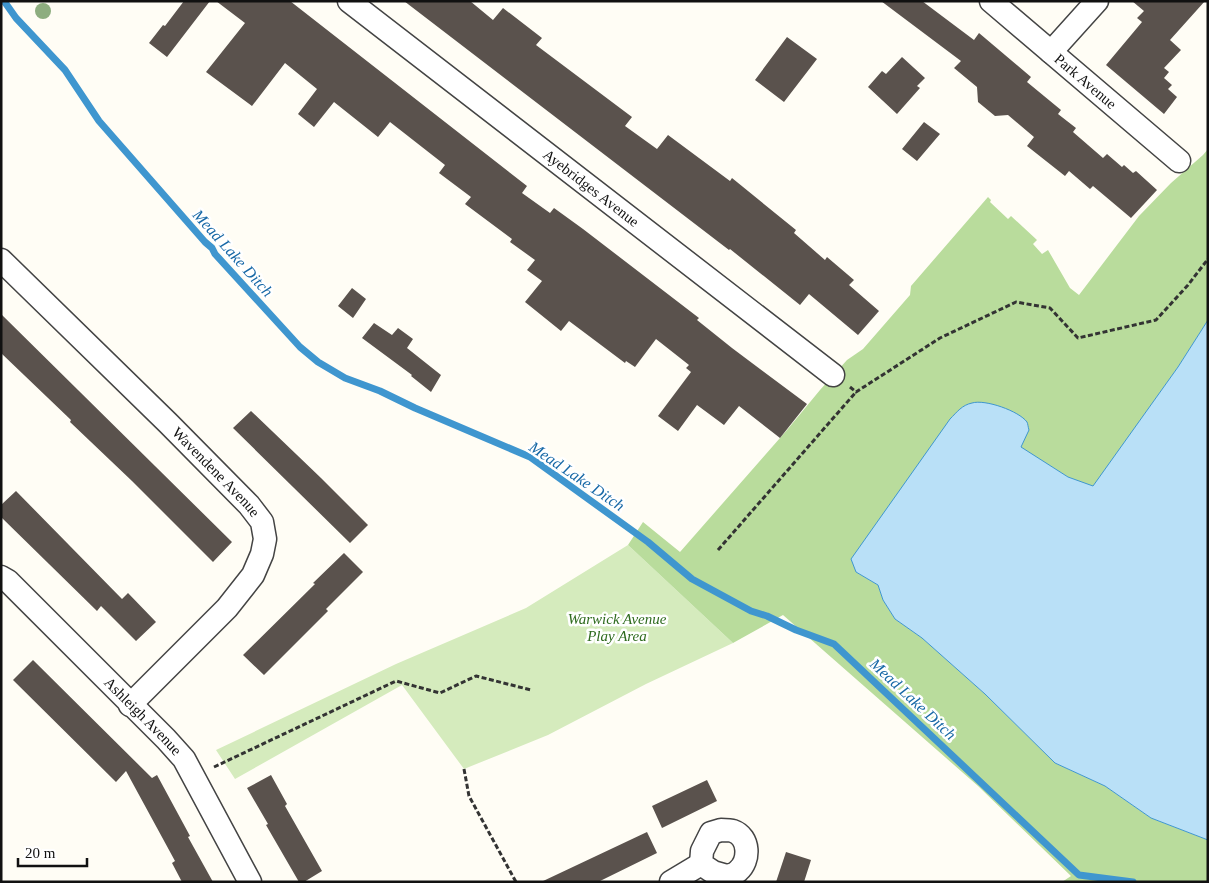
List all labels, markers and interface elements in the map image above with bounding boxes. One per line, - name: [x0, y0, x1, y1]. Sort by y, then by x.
- street label: Park Avenue: [1051, 51, 1120, 112]
- street label: Ayebridges Avenue: [540, 146, 642, 230]
- water label: Mead Lake Ditch: [189, 205, 276, 300]
- street label: Wavendene Avenue: [169, 424, 263, 520]
- water label: Mead Lake Ditch: [525, 437, 628, 514]
- park label: Warwick Avenue Play Area: [568, 611, 667, 644]
- water label: Mead Lake Ditch: [866, 654, 959, 743]
- street label: Ashleigh Avenue: [101, 674, 185, 759]
- scale bar: [18, 836, 86, 868]
- text: 20 m: [25, 845, 56, 861]

